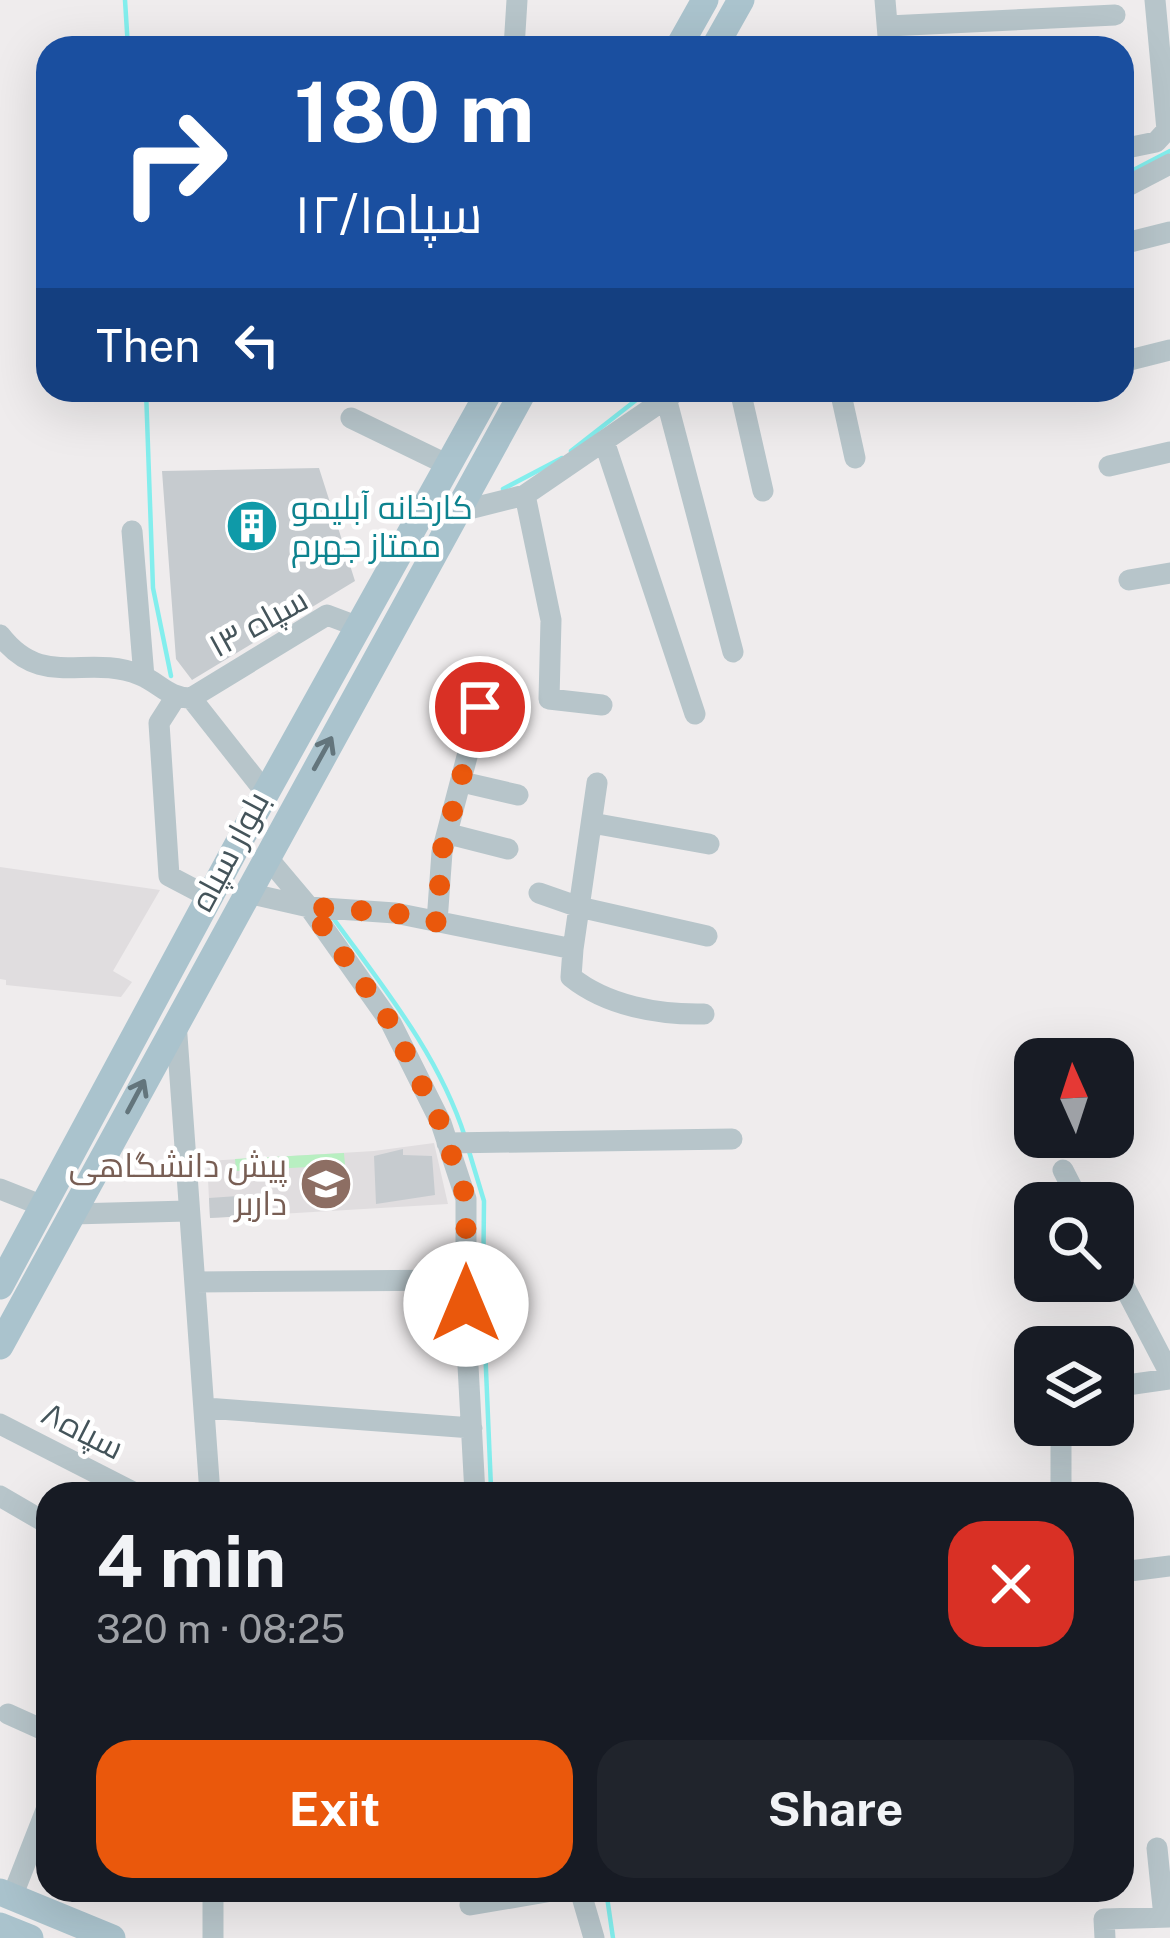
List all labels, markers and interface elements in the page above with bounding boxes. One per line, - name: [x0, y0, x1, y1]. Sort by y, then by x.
- text: 180 m: [294, 62, 534, 161]
- icon: right: [96, 84, 252, 240]
- text: سپاه۱۲/۱: [294, 182, 483, 245]
- icon: left: [224, 312, 290, 378]
- text: Then: [96, 319, 200, 372]
- place label: کارخانه آبلیمو ممتاز جهرم: [291, 488, 473, 568]
- building icon: کارخانه آبلیمو ممتاز جهرم: [224, 498, 280, 554]
- street label: سپاه ۱۳: [202, 580, 315, 666]
- pin: [429, 656, 531, 758]
- icon: arrive: [447, 674, 513, 740]
- one-way arrow: [312, 737, 335, 772]
- street label: بلوار سپاه: [182, 785, 278, 918]
- north arrow: [1014, 1038, 1134, 1158]
- map controls: [1014, 1038, 1134, 1446]
- one-way arrow: [125, 1079, 148, 1114]
- place label: پیش دانشگاهی داربر: [69, 1146, 287, 1223]
- school or university icon: پیش دانشگاهی داربر: [298, 1156, 354, 1212]
- button: search: [1014, 1182, 1134, 1302]
- position arrow: [403, 1241, 529, 1367]
- button: layers: [1014, 1326, 1134, 1446]
- street label: سپاه۸: [35, 1393, 130, 1468]
- text: 4 min: [96, 1519, 286, 1603]
- button: close: [948, 1521, 1074, 1647]
- text: 320 m · 08:25: [96, 1606, 345, 1652]
- button: Exit: [96, 1740, 573, 1878]
- button: Share: [597, 1740, 1074, 1878]

